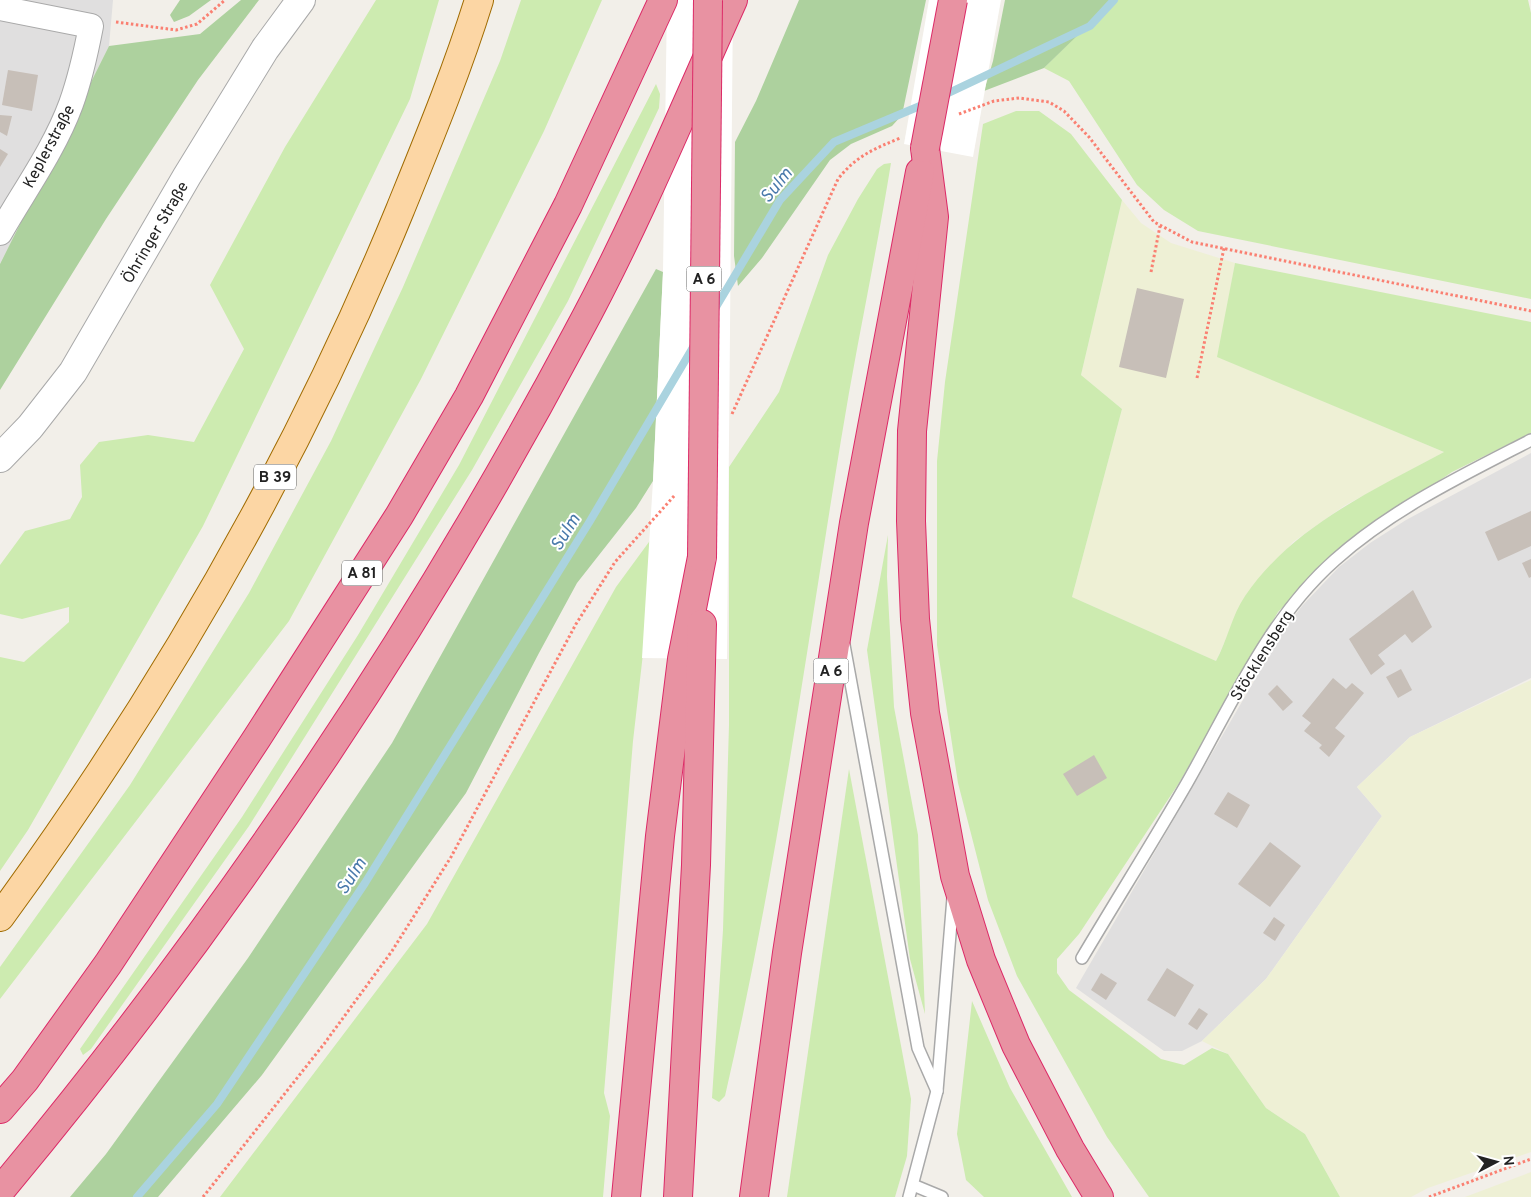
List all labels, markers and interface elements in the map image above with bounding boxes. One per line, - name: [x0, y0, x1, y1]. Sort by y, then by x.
- street label: Keplerstraße: [19, 102, 80, 192]
- water label: Sulm: [756, 163, 799, 208]
- street label: Öhringer Straße: [117, 178, 194, 288]
- road number: A 6: [686, 266, 722, 292]
- road number: B 39: [254, 464, 296, 490]
- water label: Sulm: [546, 510, 587, 556]
- road number: A 81: [342, 560, 382, 586]
- street label: Stöcklensberg: [1227, 607, 1299, 705]
- road number: A 6: [814, 658, 848, 684]
- water label: Sulm: [332, 854, 373, 900]
- north arrow: [1471, 1137, 1521, 1187]
- text: N: [1498, 1155, 1516, 1167]

